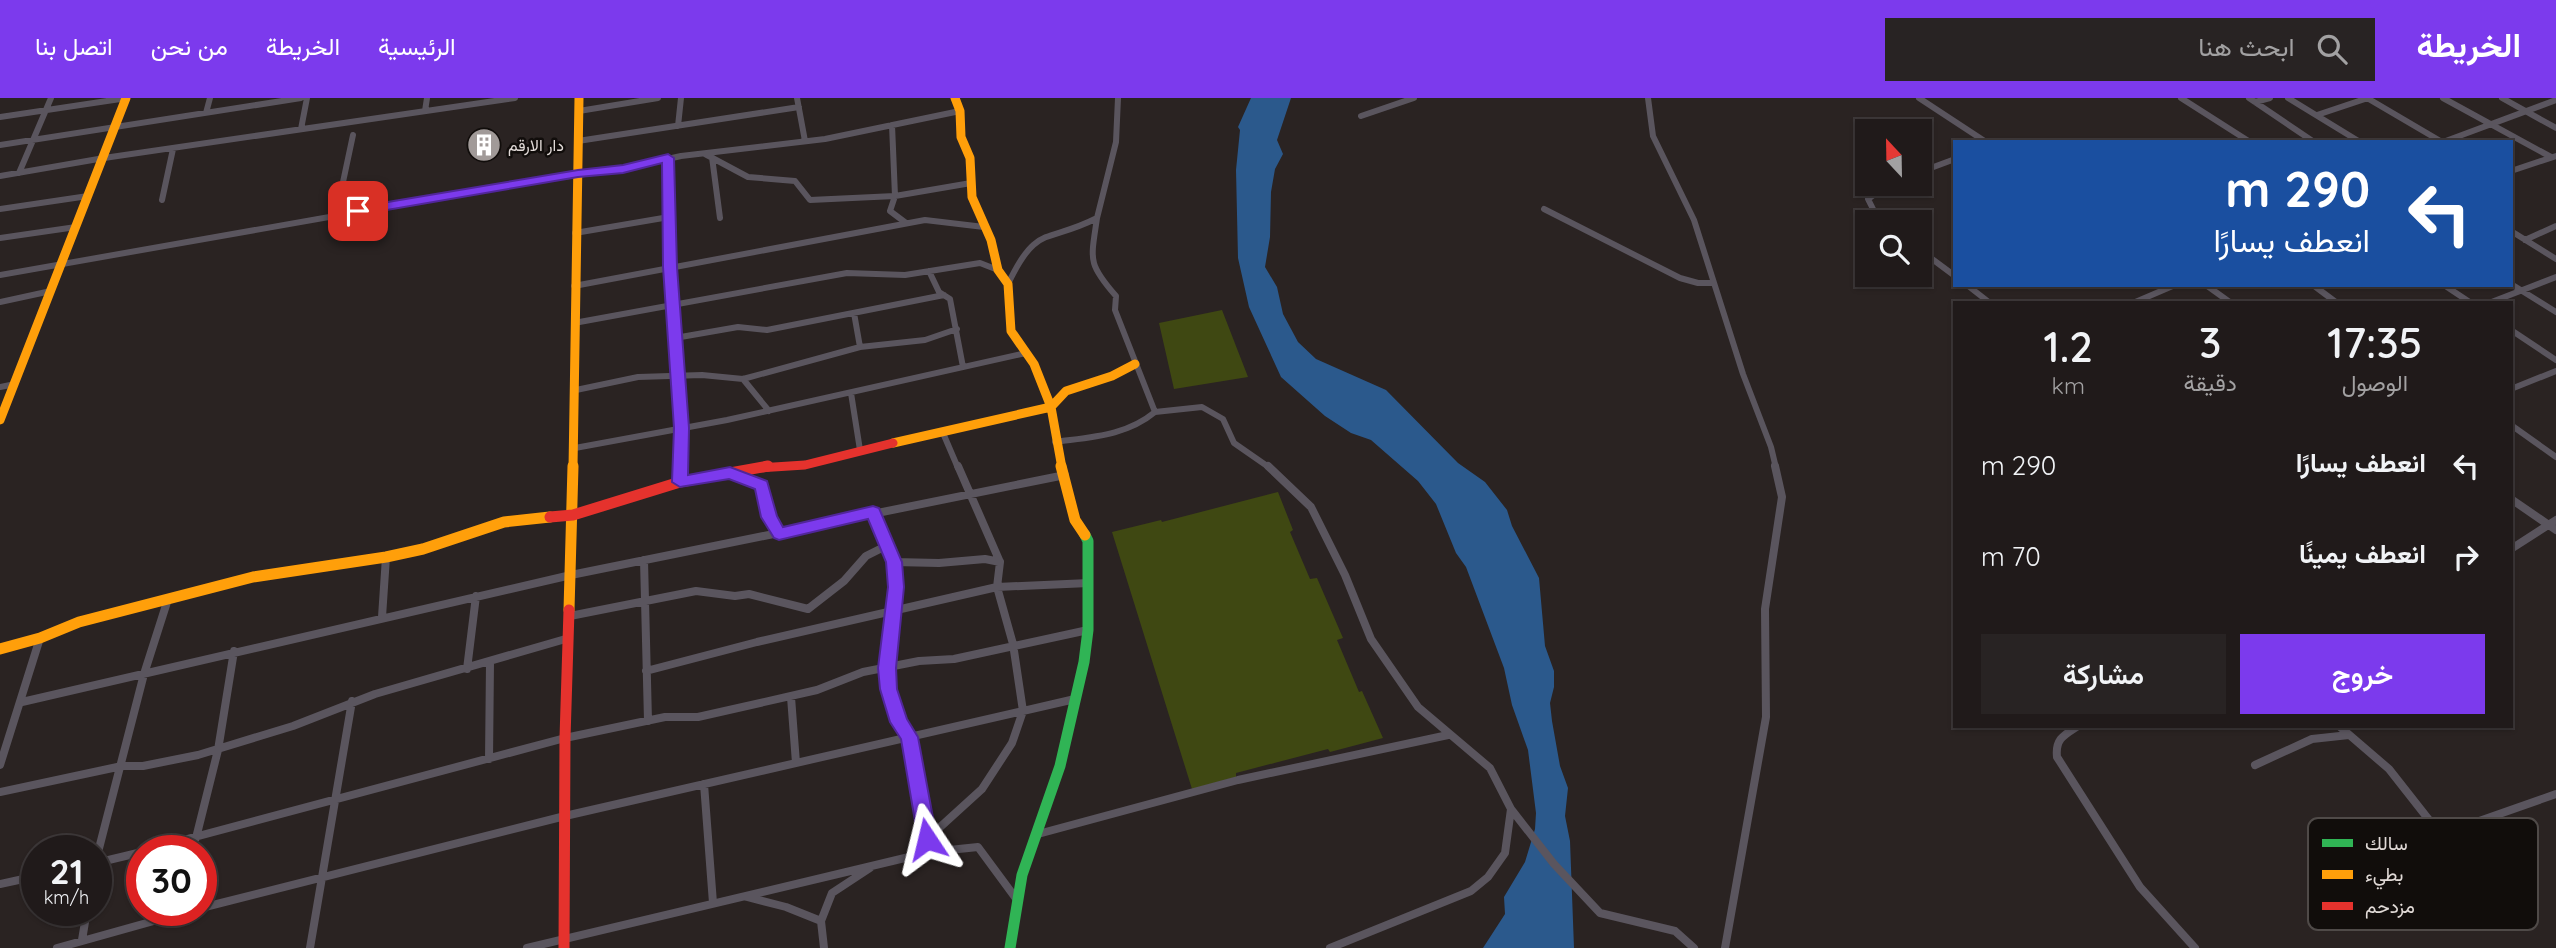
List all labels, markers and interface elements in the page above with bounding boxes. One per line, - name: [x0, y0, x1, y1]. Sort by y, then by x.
- search box: [1885, 18, 2375, 81]
- text: الخريطة: [2417, 24, 2521, 65]
- text: ابحث هنا: [2198, 30, 2295, 63]
- icon: search: [2313, 30, 2351, 68]
- text: اتصل بنا: [35, 31, 113, 61]
- text: من نحن: [151, 31, 228, 61]
- text: الخريطة: [266, 31, 340, 61]
- text: الرئيسية: [378, 31, 456, 61]
- north arrow: [1855, 119, 1932, 196]
- map controls: [1855, 119, 1932, 287]
- building icon: دار الارقم: [465, 126, 503, 164]
- place label: دار الارقم: [508, 135, 564, 156]
- text: 290 m: [2225, 158, 2370, 219]
- icon: left: [2394, 168, 2485, 259]
- pin: [328, 181, 388, 241]
- icon: arrive: [339, 192, 377, 230]
- button: search: [1855, 210, 1932, 287]
- text: انعطف يسارًا: [2214, 220, 2370, 260]
- text: 3: [2199, 316, 2221, 369]
- text: 17:35: [2327, 316, 2422, 369]
- text: 1.2: [2044, 320, 2093, 373]
- text: دقيقة: [2184, 368, 2237, 397]
- text: الوصول: [2342, 368, 2408, 397]
- text: km: [2052, 371, 2085, 400]
- text: انعطف يسارًا: [2296, 446, 2426, 479]
- icon: left: [2447, 447, 2485, 485]
- text: 290 m: [1981, 449, 2056, 482]
- text: انعطف يمينًا: [2299, 537, 2426, 570]
- icon: right: [2447, 538, 2485, 576]
- text: 70 m: [1981, 540, 2041, 573]
- button: مشاركة: [1981, 634, 2226, 714]
- button: خروج: [2240, 634, 2485, 714]
- position arrow: [890, 802, 964, 876]
- legend: [2308, 818, 2538, 930]
- text: سالك: [2365, 831, 2408, 855]
- speed limit sign: 30: [126, 835, 217, 926]
- text: 21: [50, 849, 83, 893]
- text: بطيء: [2365, 862, 2403, 890]
- text: km/h: [44, 886, 89, 909]
- text: مزدحم: [2365, 894, 2415, 919]

